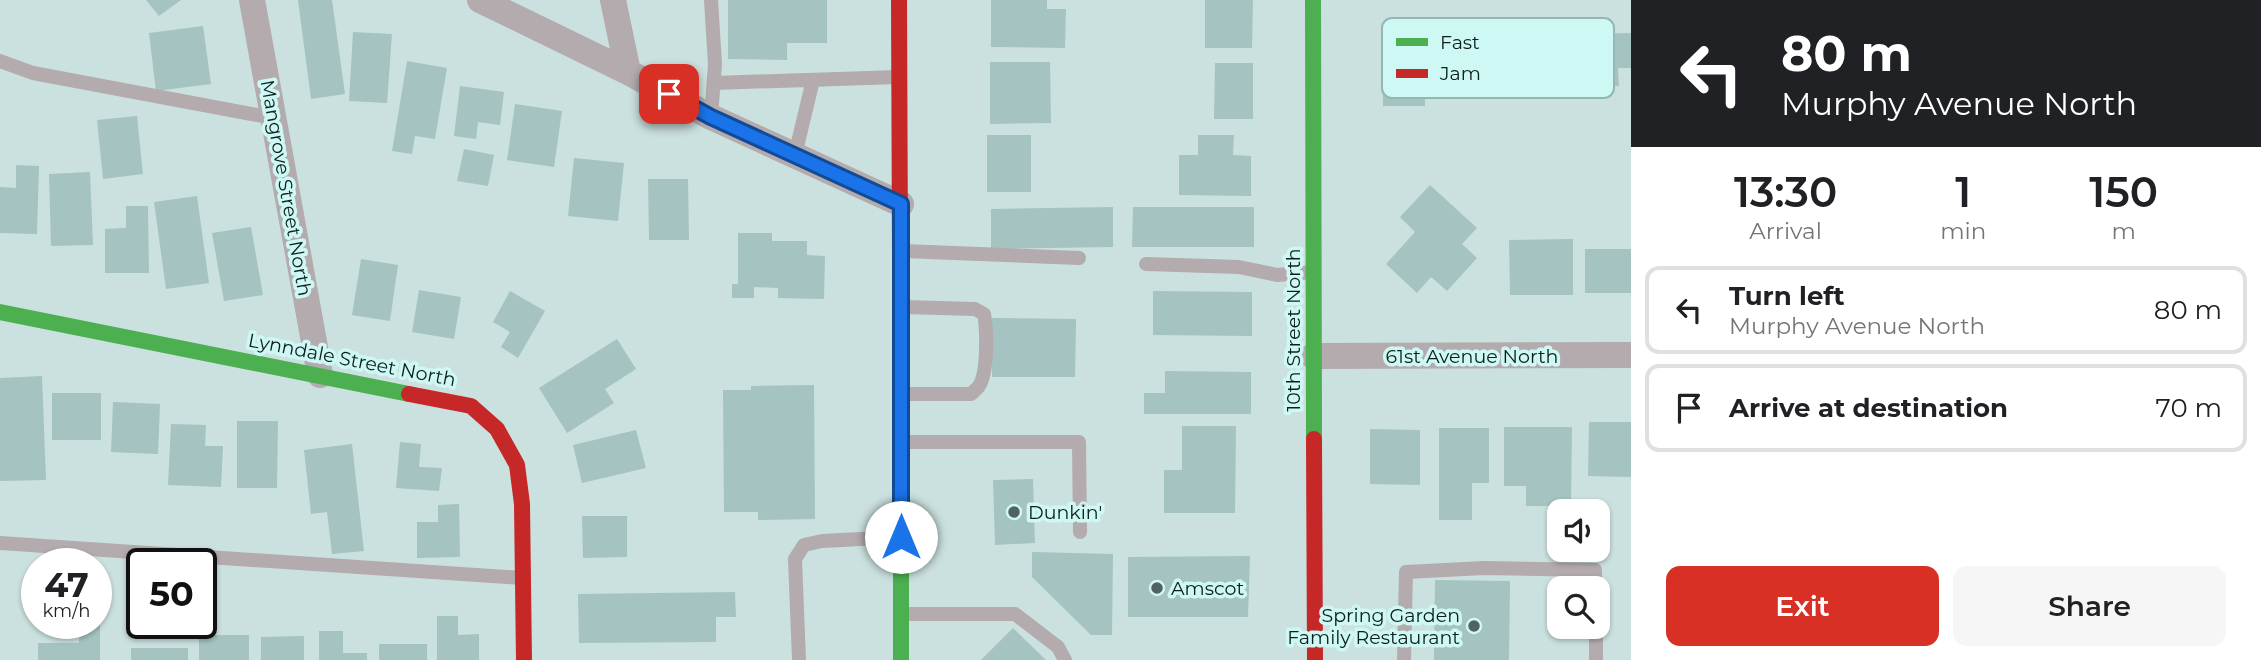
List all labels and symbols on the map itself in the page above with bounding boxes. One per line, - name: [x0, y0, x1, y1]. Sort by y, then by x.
- legend: [1382, 18, 1614, 98]
- text: Fast: [1440, 31, 1480, 54]
- text: Jam: [1439, 62, 1481, 85]
- pin: [639, 64, 699, 124]
- street label: Mangrove Street North: [256, 78, 316, 298]
- street label: 10th Street North: [1282, 248, 1305, 412]
- street label: Lynndale Street North: [246, 329, 458, 391]
- street label: 61st Avenue North: [1386, 345, 1558, 368]
- position arrow: [864, 500, 938, 574]
- place label: Dunkin': [1028, 501, 1102, 524]
- marker: Dunkin': [1006, 504, 1022, 520]
- speed limit sign: 50: [126, 548, 217, 639]
- place label: Amscot: [1171, 577, 1244, 600]
- marker: Amscot: [1149, 580, 1165, 596]
- place label: Spring Garden Family Restaurant: [1287, 604, 1460, 649]
- marker: Spring Garden Family Restaurant: [1466, 618, 1482, 634]

